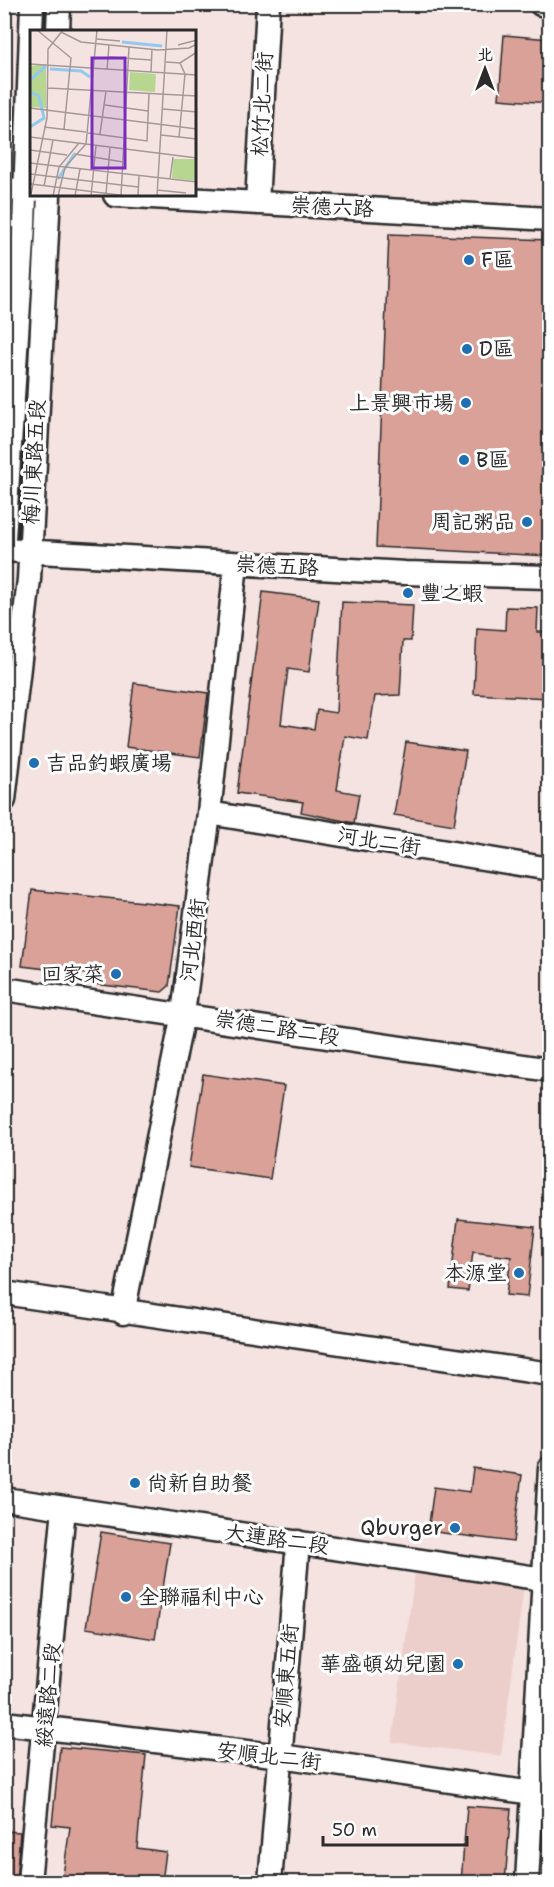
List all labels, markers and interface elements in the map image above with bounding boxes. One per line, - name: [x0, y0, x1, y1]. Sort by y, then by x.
- inset map: [30, 30, 196, 196]
- north arrow: [455, 39, 515, 99]
- text: 北: [477, 44, 493, 65]
- street label: 松竹北二街: [245, 51, 279, 157]
- street label: 崇德六路: [289, 191, 375, 223]
- place label: F區: [481, 246, 514, 274]
- marker: F區: [462, 253, 476, 267]
- place label: D區: [479, 335, 514, 363]
- marker: D區: [460, 342, 474, 356]
- place label: 上景興市場: [349, 389, 454, 417]
- marker: 上景興市場: [459, 396, 473, 410]
- street label: 梅川東路五段: [17, 398, 51, 526]
- place label: B區: [476, 446, 509, 474]
- marker: B區: [457, 453, 471, 467]
- place label: 周記粥品: [431, 508, 515, 536]
- marker: 周記粥品: [520, 515, 534, 529]
- street label: 崇德五路: [234, 550, 320, 582]
- place label: 豐之蝦: [420, 579, 483, 607]
- marker: 豐之蝦: [401, 586, 415, 600]
- place label: 吉品釣蝦廣場: [46, 749, 172, 777]
- marker: 吉品釣蝦廣場: [27, 756, 41, 770]
- street label: 河北二街: [335, 821, 423, 861]
- street label: 河北西街: [174, 897, 212, 983]
- place label: 回家菜: [41, 960, 104, 988]
- marker: 回家菜: [109, 967, 123, 981]
- street label: 崇德二路二段: [213, 1004, 341, 1052]
- place label: 本源堂: [444, 1259, 507, 1287]
- marker: 本源堂: [512, 1266, 526, 1280]
- place label: 尚新自助餐: [147, 1469, 252, 1497]
- marker: 尚新自助餐: [128, 1476, 142, 1490]
- place label: Qburger: [360, 1514, 443, 1542]
- street label: 大連路二段: [223, 1518, 331, 1560]
- marker: Qburger: [448, 1521, 462, 1535]
- place label: 全聯福利中心: [138, 1583, 264, 1611]
- marker: 全聯福利中心: [119, 1590, 133, 1604]
- street label: 安順東五街: [267, 1622, 305, 1730]
- street label: 綏遠路二段: [29, 1641, 67, 1749]
- place label: 華盛頓幼兒園: [320, 1650, 446, 1678]
- marker: 華盛頓幼兒園: [451, 1657, 465, 1671]
- street label: 安順北二街: [215, 1736, 323, 1776]
- scale bar: [323, 1809, 467, 1847]
- text: 50 m: [332, 1818, 377, 1842]

